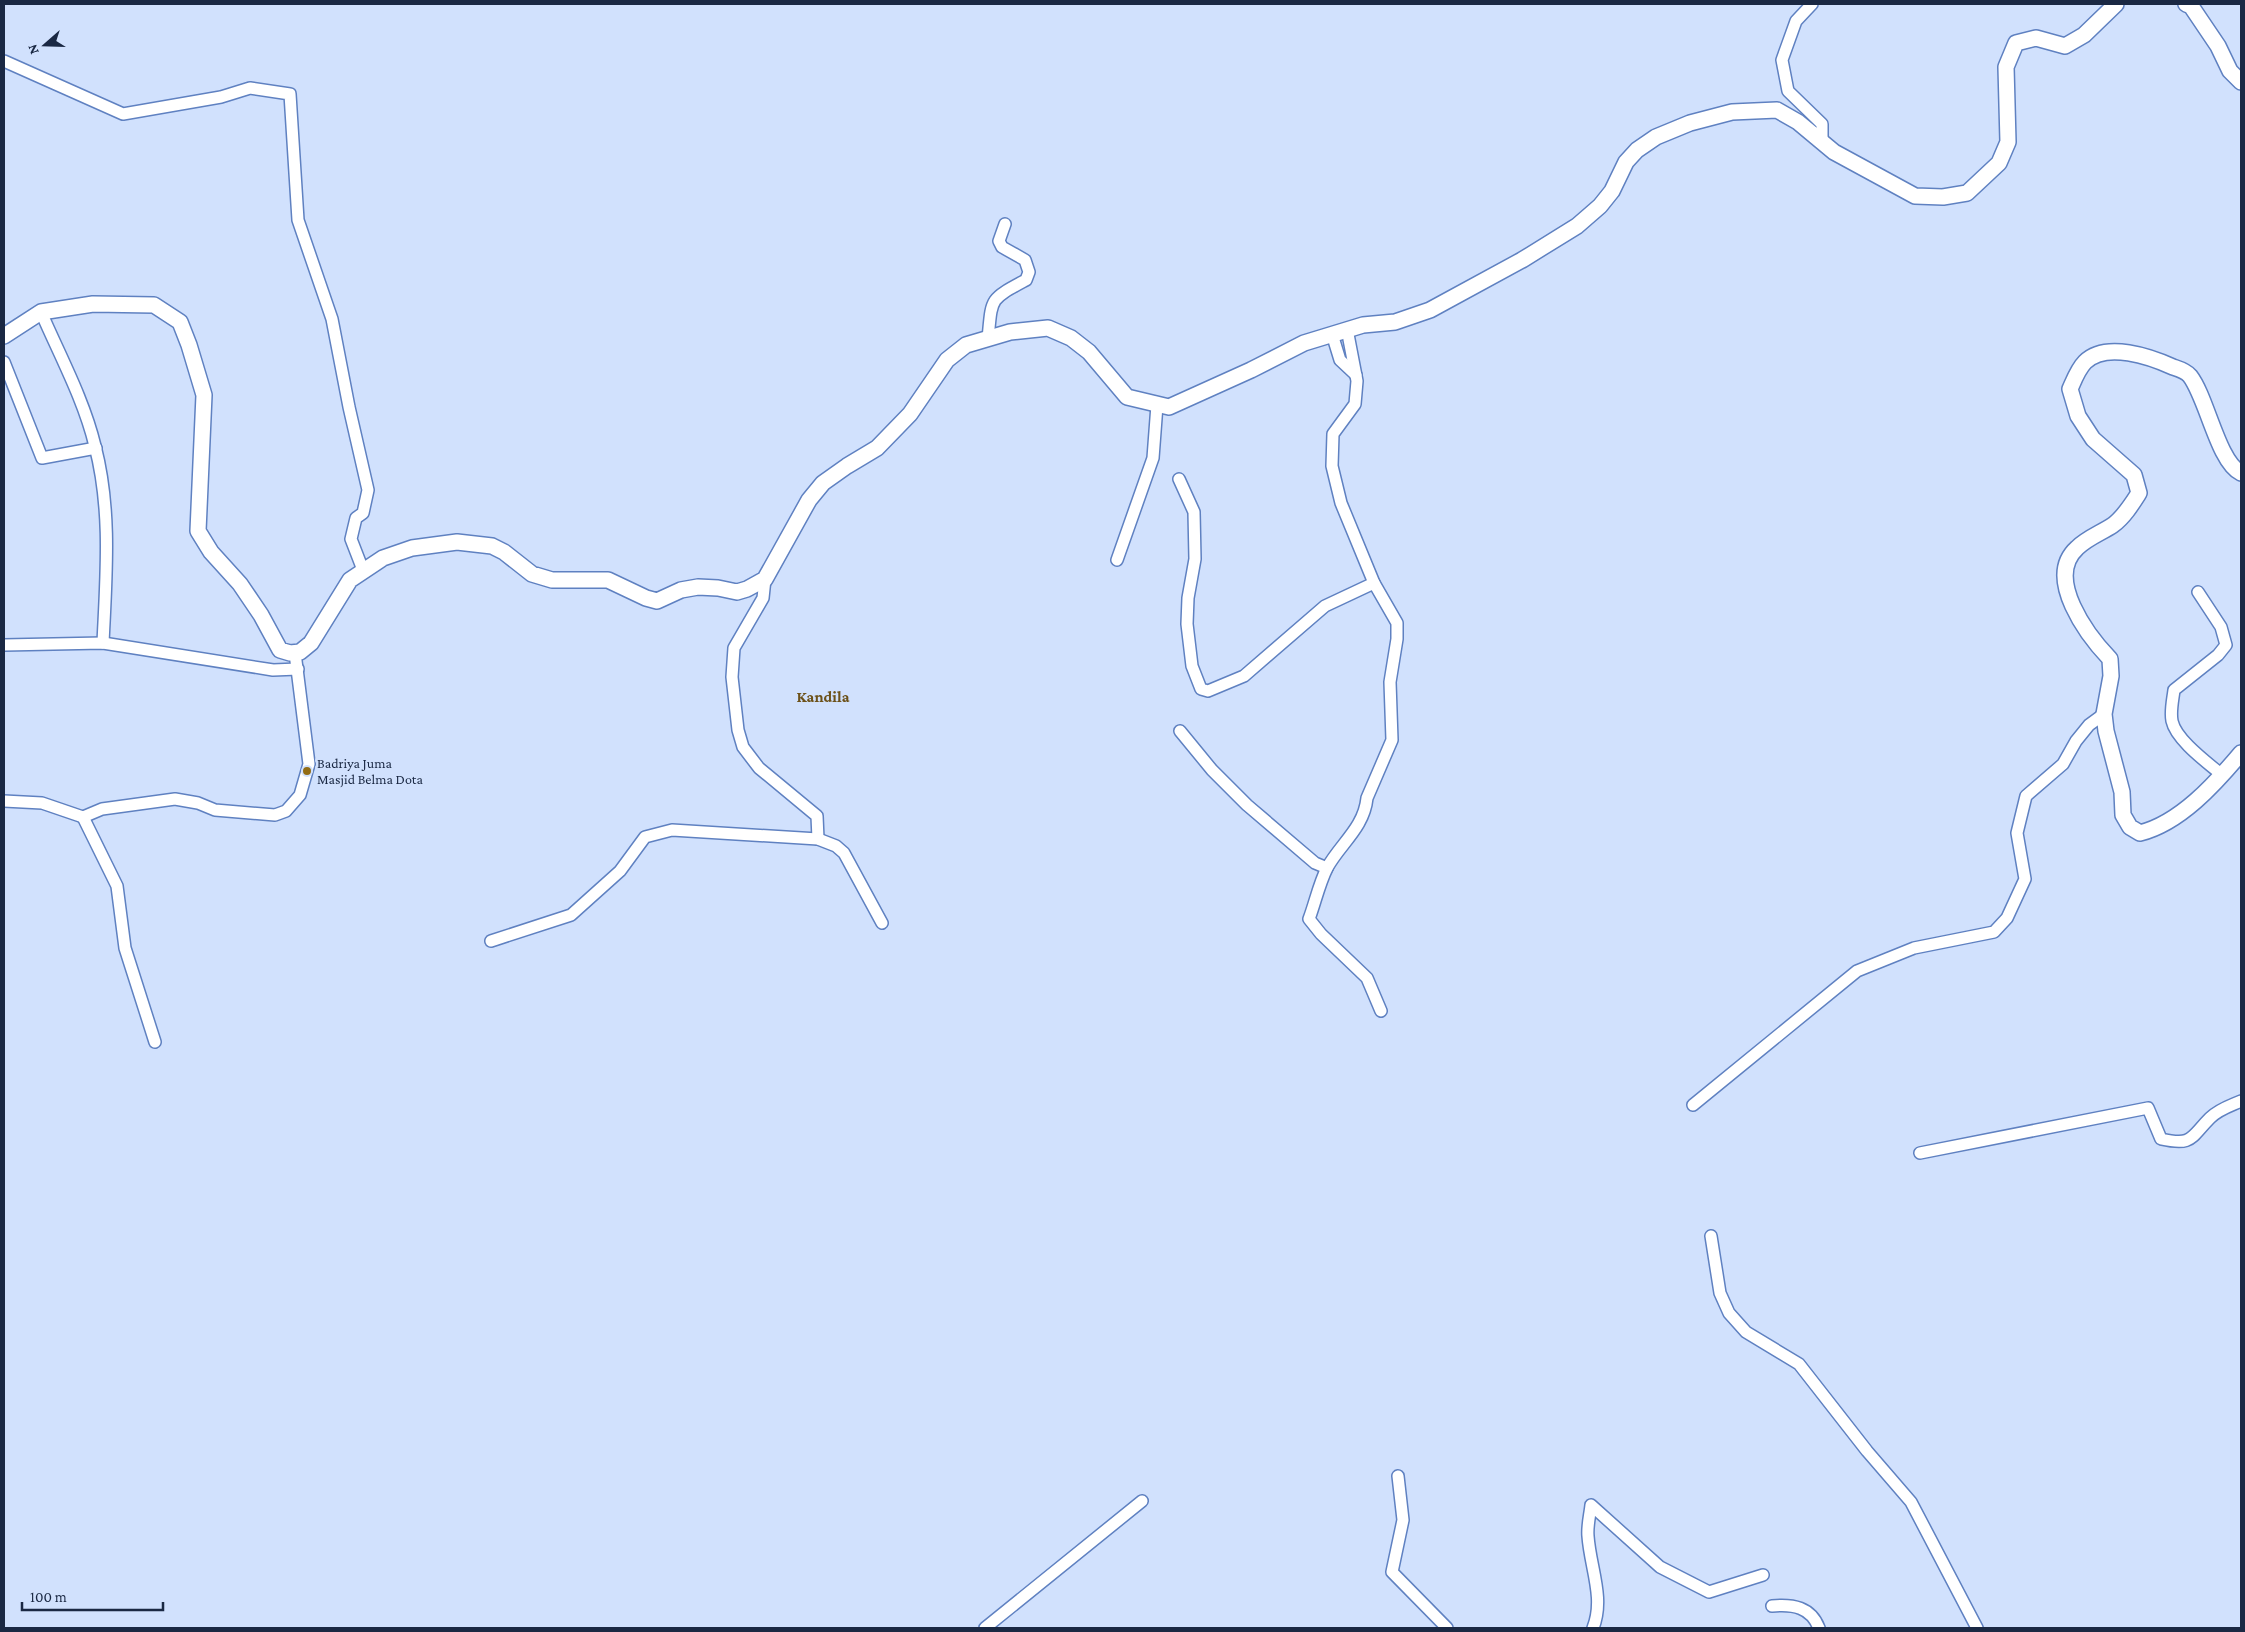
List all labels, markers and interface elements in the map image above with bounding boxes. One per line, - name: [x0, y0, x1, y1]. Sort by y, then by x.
- north arrow: [20, 20, 70, 70]
- text: N: [23, 42, 42, 57]
- district label: Kandila: [797, 688, 850, 705]
- place label: Badriya Juma Masjid Belma Dota: [317, 755, 423, 788]
- marker: Badriya Juma Masjid Belma Dota: [301, 765, 313, 777]
- scale bar: [22, 1580, 164, 1612]
- text: 100 m: [30, 1589, 67, 1605]

